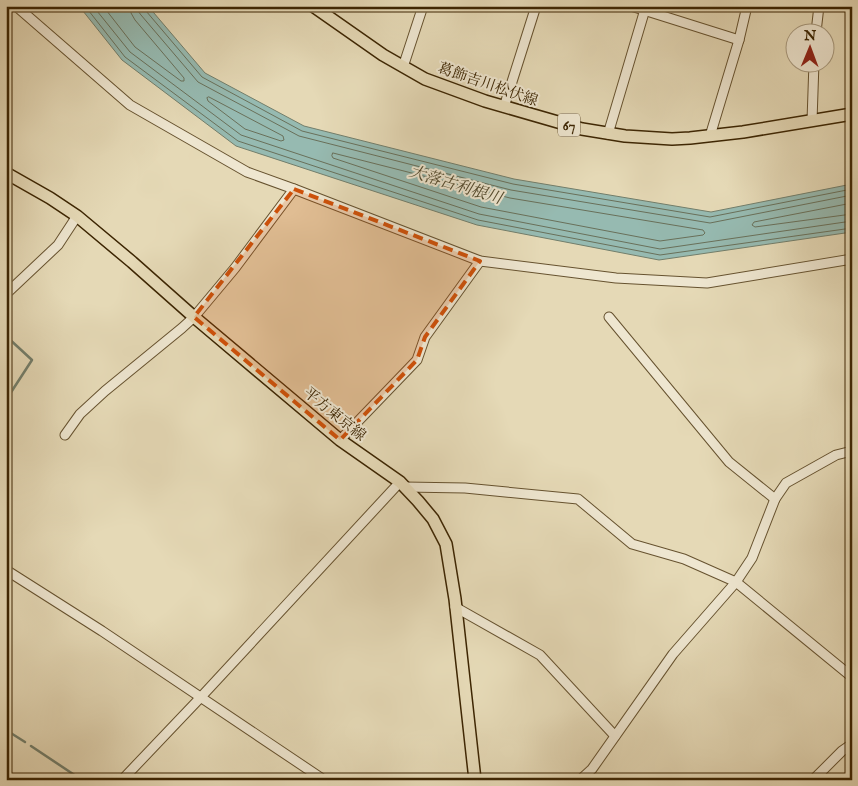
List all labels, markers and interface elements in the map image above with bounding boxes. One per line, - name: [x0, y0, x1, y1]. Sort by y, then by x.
- north arrow: [786, 22, 836, 72]
- text: N: [803, 27, 816, 45]
- street label: 葛飾吉川松伏線: [435, 58, 541, 111]
- road number: 67: [558, 114, 580, 136]
- water label: 大落古利根川: [407, 162, 506, 210]
- street label: 平方東京線: [300, 383, 370, 445]

